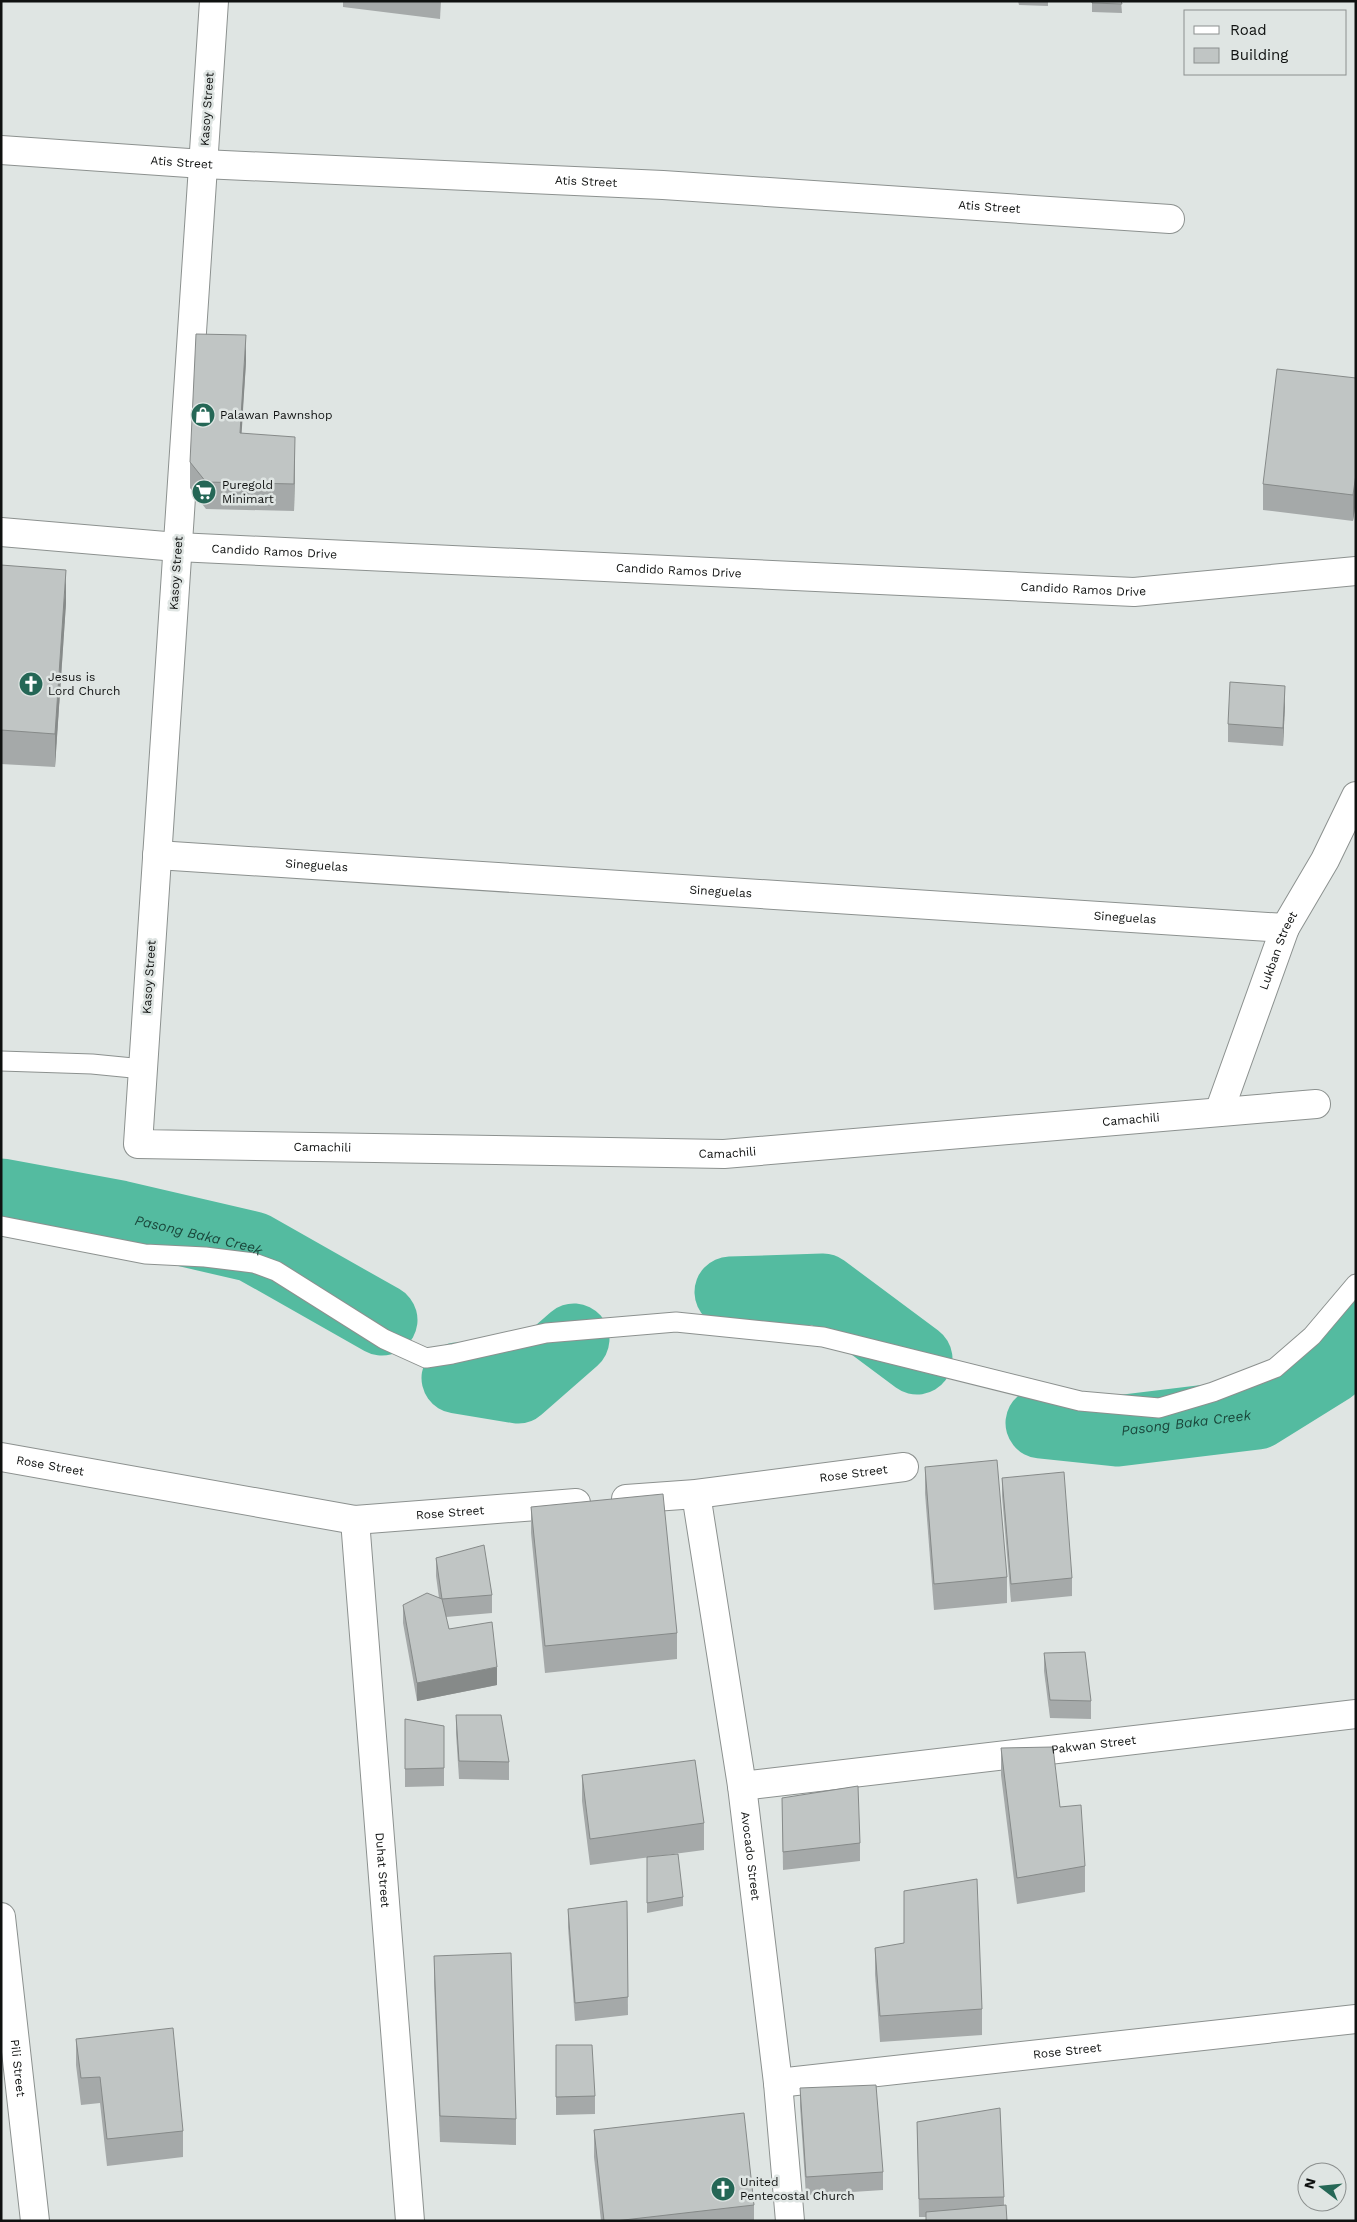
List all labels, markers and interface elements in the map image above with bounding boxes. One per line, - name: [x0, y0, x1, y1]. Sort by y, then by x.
- legend: [1184, 10, 1347, 75]
- text: Road: [1230, 21, 1267, 39]
- text: Building: [1230, 46, 1288, 64]
- street label: Kasoy Street: [197, 72, 217, 146]
- street label: Atis Street: [150, 153, 213, 171]
- street label: Atis Street: [555, 173, 618, 190]
- street label: Atis Street: [958, 198, 1021, 216]
- shop icon: Palawan Pawnshop: [190, 402, 216, 428]
- place label: Palawan Pawnshop: [220, 408, 333, 422]
- place label: Puregold Minimart: [222, 478, 274, 506]
- supermarket icon: Puregold Minimart: [191, 479, 217, 505]
- street label: Kasoy Street: [166, 536, 186, 610]
- street label: Candido Ramos Drive: [211, 542, 337, 562]
- street label: Candido Ramos Drive: [616, 561, 742, 581]
- street label: Candido Ramos Drive: [1020, 580, 1147, 599]
- place label: Jesus is Lord Church: [48, 670, 120, 698]
- church icon: Jesus is Lord Church: [18, 671, 44, 697]
- street label: Sineguelas: [285, 856, 348, 874]
- street label: Sineguelas: [689, 882, 753, 901]
- street label: Sineguelas: [1093, 909, 1157, 927]
- street label: Lukban Street: [1256, 909, 1300, 992]
- street label: Kasoy Street: [139, 940, 159, 1014]
- street label: Camachili: [1102, 1110, 1160, 1129]
- street label: Camachili: [294, 1140, 351, 1155]
- street label: Camachili: [699, 1144, 757, 1161]
- water label: Pasong Baka Creek: [133, 1212, 266, 1259]
- water label: Pasong Baka Creek: [1120, 1407, 1252, 1438]
- street label: Rose Street: [15, 1453, 85, 1479]
- street label: Rose Street: [819, 1462, 888, 1485]
- street label: Rose Street: [415, 1503, 485, 1522]
- street label: Pakwan Street: [1050, 1733, 1137, 1757]
- street label: Avocado Street: [738, 1811, 763, 1901]
- street label: Duhat Street: [373, 1832, 392, 1908]
- street label: Pili Street: [8, 2039, 28, 2098]
- street label: Rose Street: [1032, 2040, 1102, 2062]
- north arrow: [1297, 2162, 1347, 2212]
- place label: United Pentecostal Church: [740, 2175, 855, 2203]
- church icon: United Pentecostal Church: [710, 2176, 736, 2202]
- text: N: [1300, 2176, 1319, 2191]

